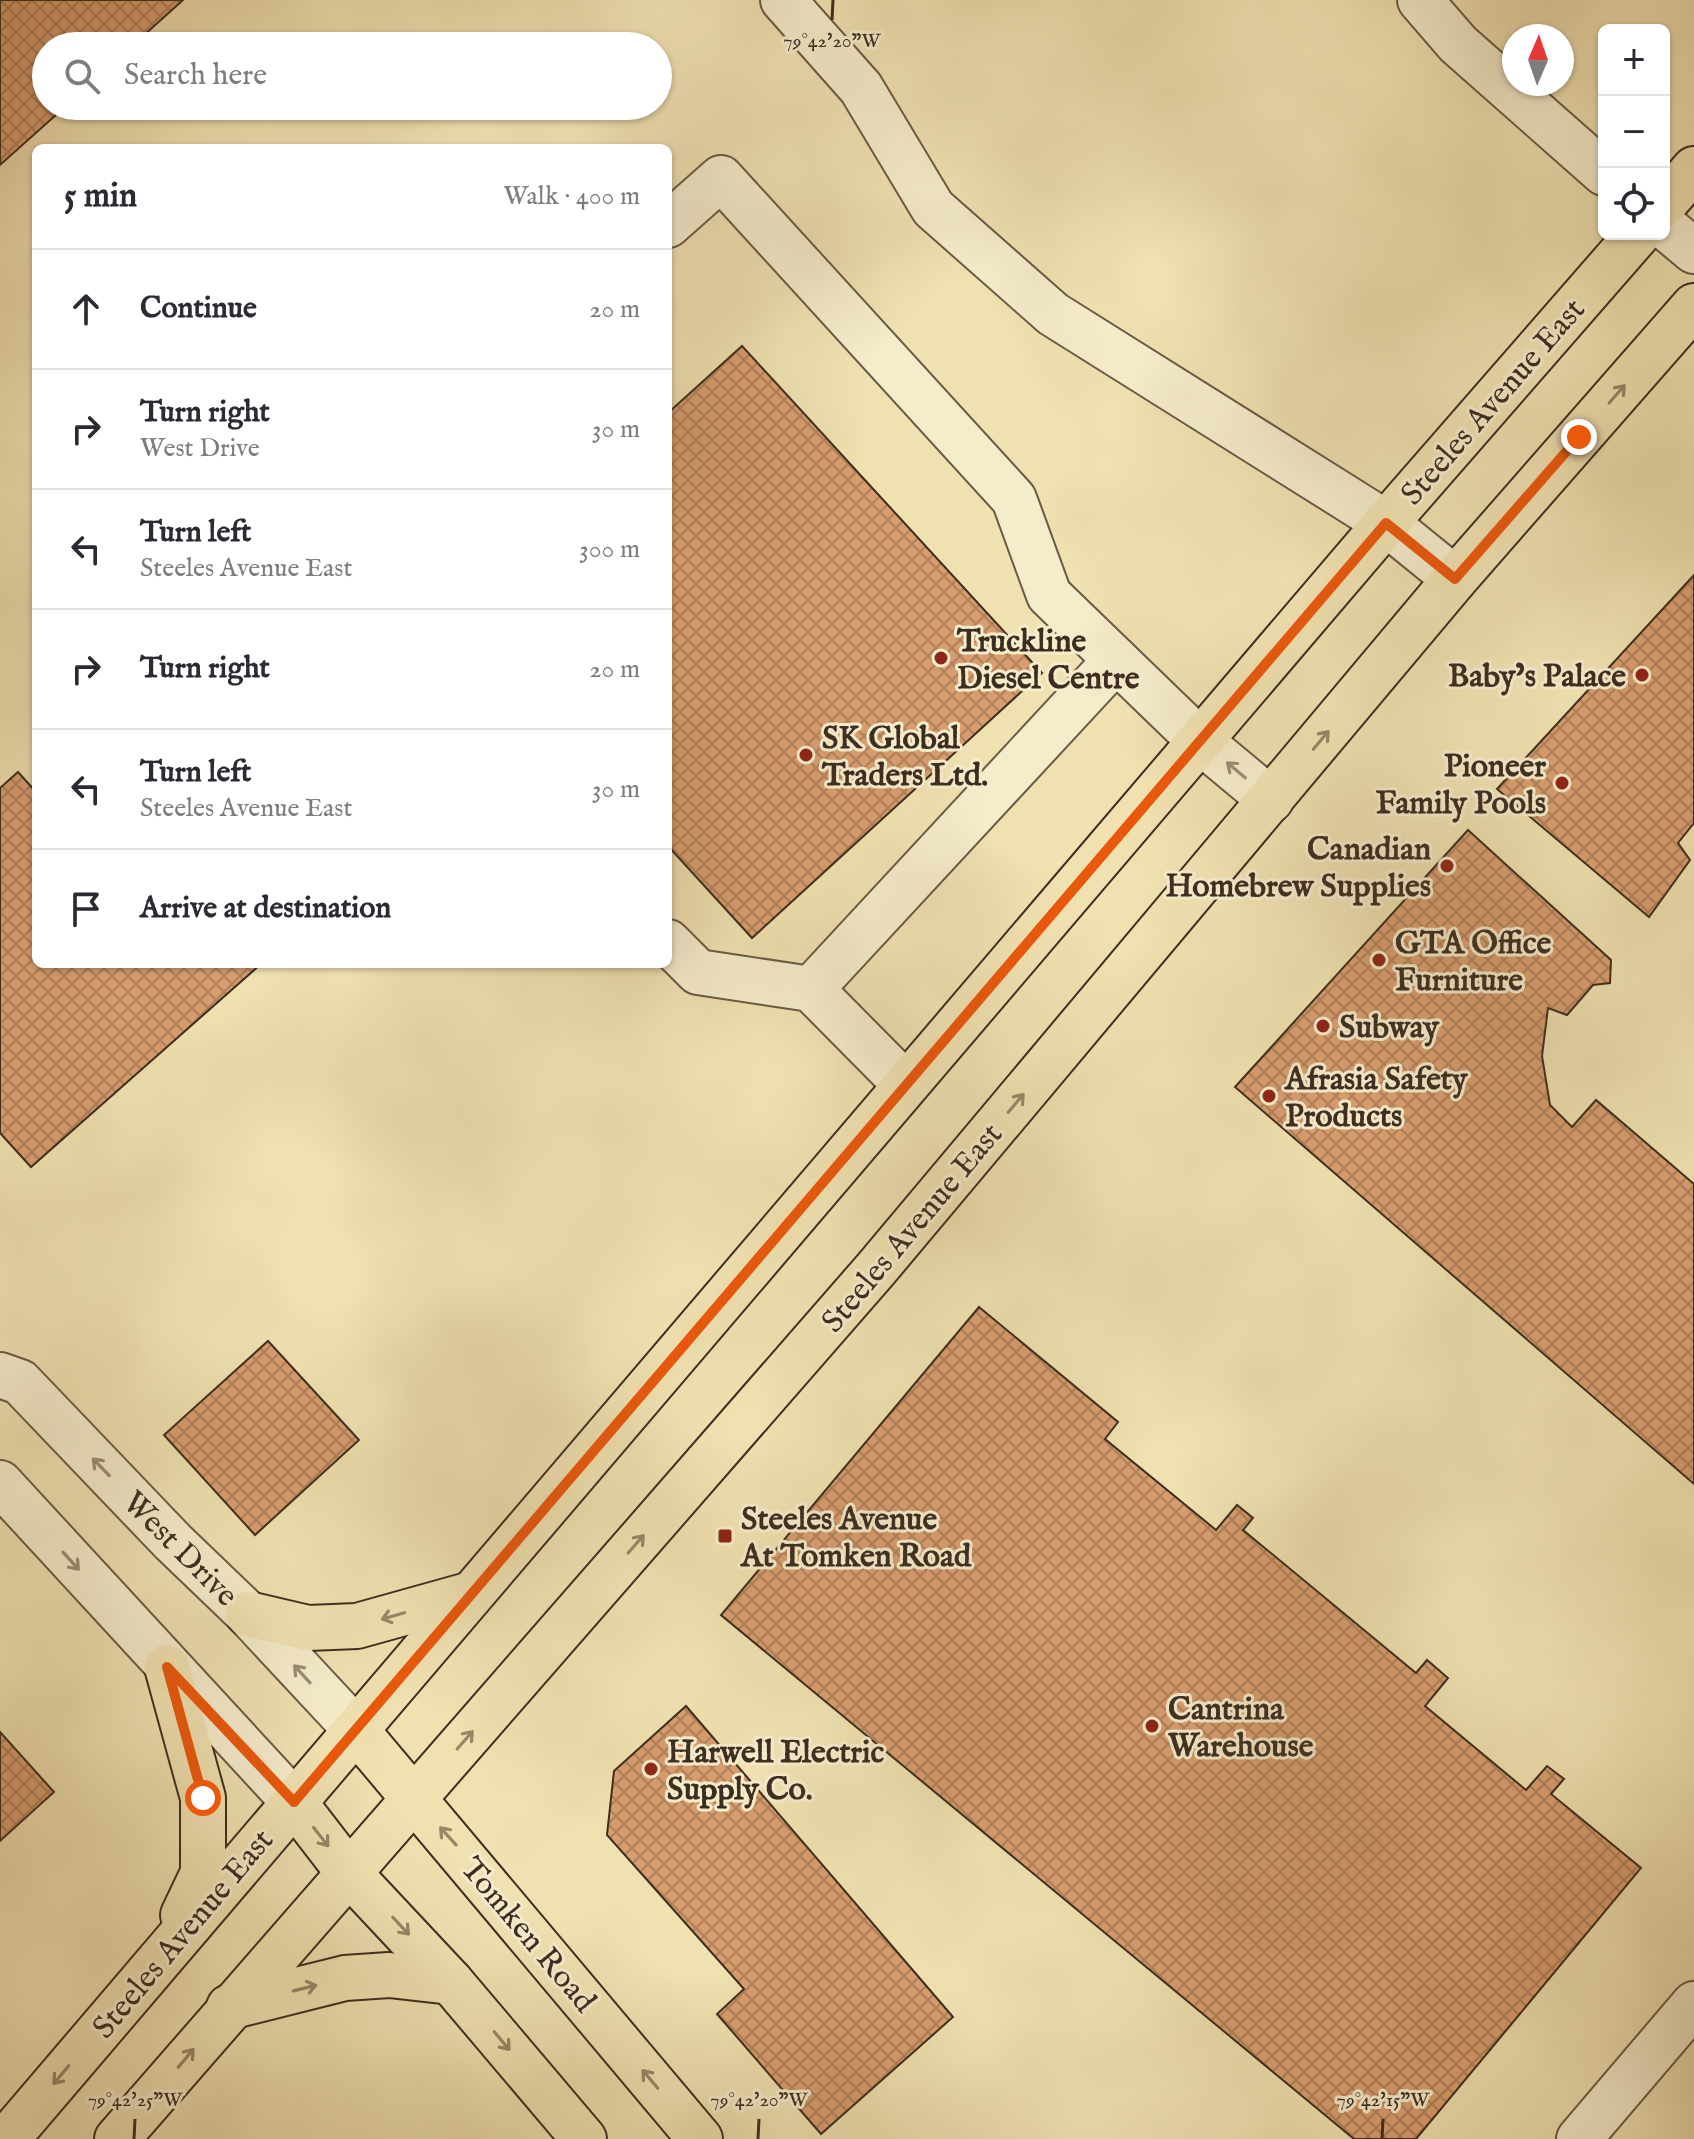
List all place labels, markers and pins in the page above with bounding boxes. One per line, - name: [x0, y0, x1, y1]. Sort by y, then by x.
- place label: Truckline Diesel Centre: [956, 622, 1140, 700]
- marker: Truckline Diesel Centre: [932, 649, 950, 667]
- place label: Baby’s Palace: [1448, 657, 1626, 698]
- marker: Baby’s Palace: [1633, 666, 1651, 684]
- place label: SK Global Traders Ltd.: [821, 719, 988, 797]
- marker: SK Global Traders Ltd.: [797, 746, 815, 764]
- place label: Pioneer Family Pools: [1376, 747, 1546, 825]
- marker: Pioneer Family Pools: [1553, 774, 1571, 792]
- place label: Canadian Homebrew Supplies: [1165, 830, 1431, 908]
- marker: Canadian Homebrew Supplies: [1438, 857, 1456, 875]
- place label: GTA Office Furniture: [1395, 924, 1551, 1002]
- marker: GTA Office Furniture: [1370, 951, 1388, 969]
- place label: Subway: [1339, 1008, 1440, 1049]
- marker: Subway: [1314, 1017, 1332, 1035]
- place label: Afrasia Safety Products: [1283, 1060, 1469, 1138]
- marker: Afrasia Safety Products: [1260, 1087, 1278, 1105]
- place label: Steeles Avenue At Tomken Road: [739, 1500, 972, 1578]
- marker: Steeles Avenue At Tomken Road: [716, 1527, 734, 1545]
- place label: Cantrina Warehouse: [1167, 1690, 1314, 1768]
- marker: Cantrina Warehouse: [1143, 1717, 1161, 1735]
- place label: Harwell Electric Supply Co.: [667, 1733, 885, 1811]
- marker: Harwell Electric Supply Co.: [642, 1760, 660, 1778]

